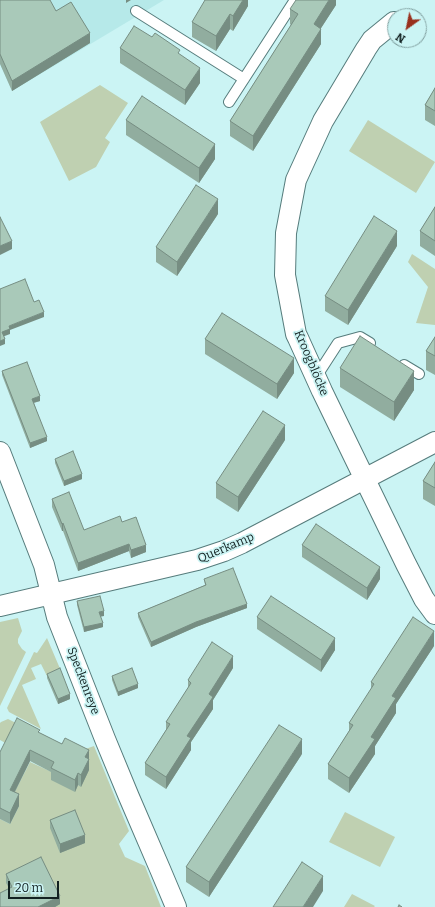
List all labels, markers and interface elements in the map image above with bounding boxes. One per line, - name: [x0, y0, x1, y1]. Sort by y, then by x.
- north arrow: [387, 8, 427, 48]
- text: N: [394, 30, 408, 45]
- street label: Kroogblöcke: [291, 328, 331, 398]
- street label: Querkamp: [196, 530, 256, 566]
- street label: Speckenreye: [64, 645, 102, 717]
- scale bar: [10, 873, 61, 899]
- text: 20 m: [15, 881, 43, 895]

